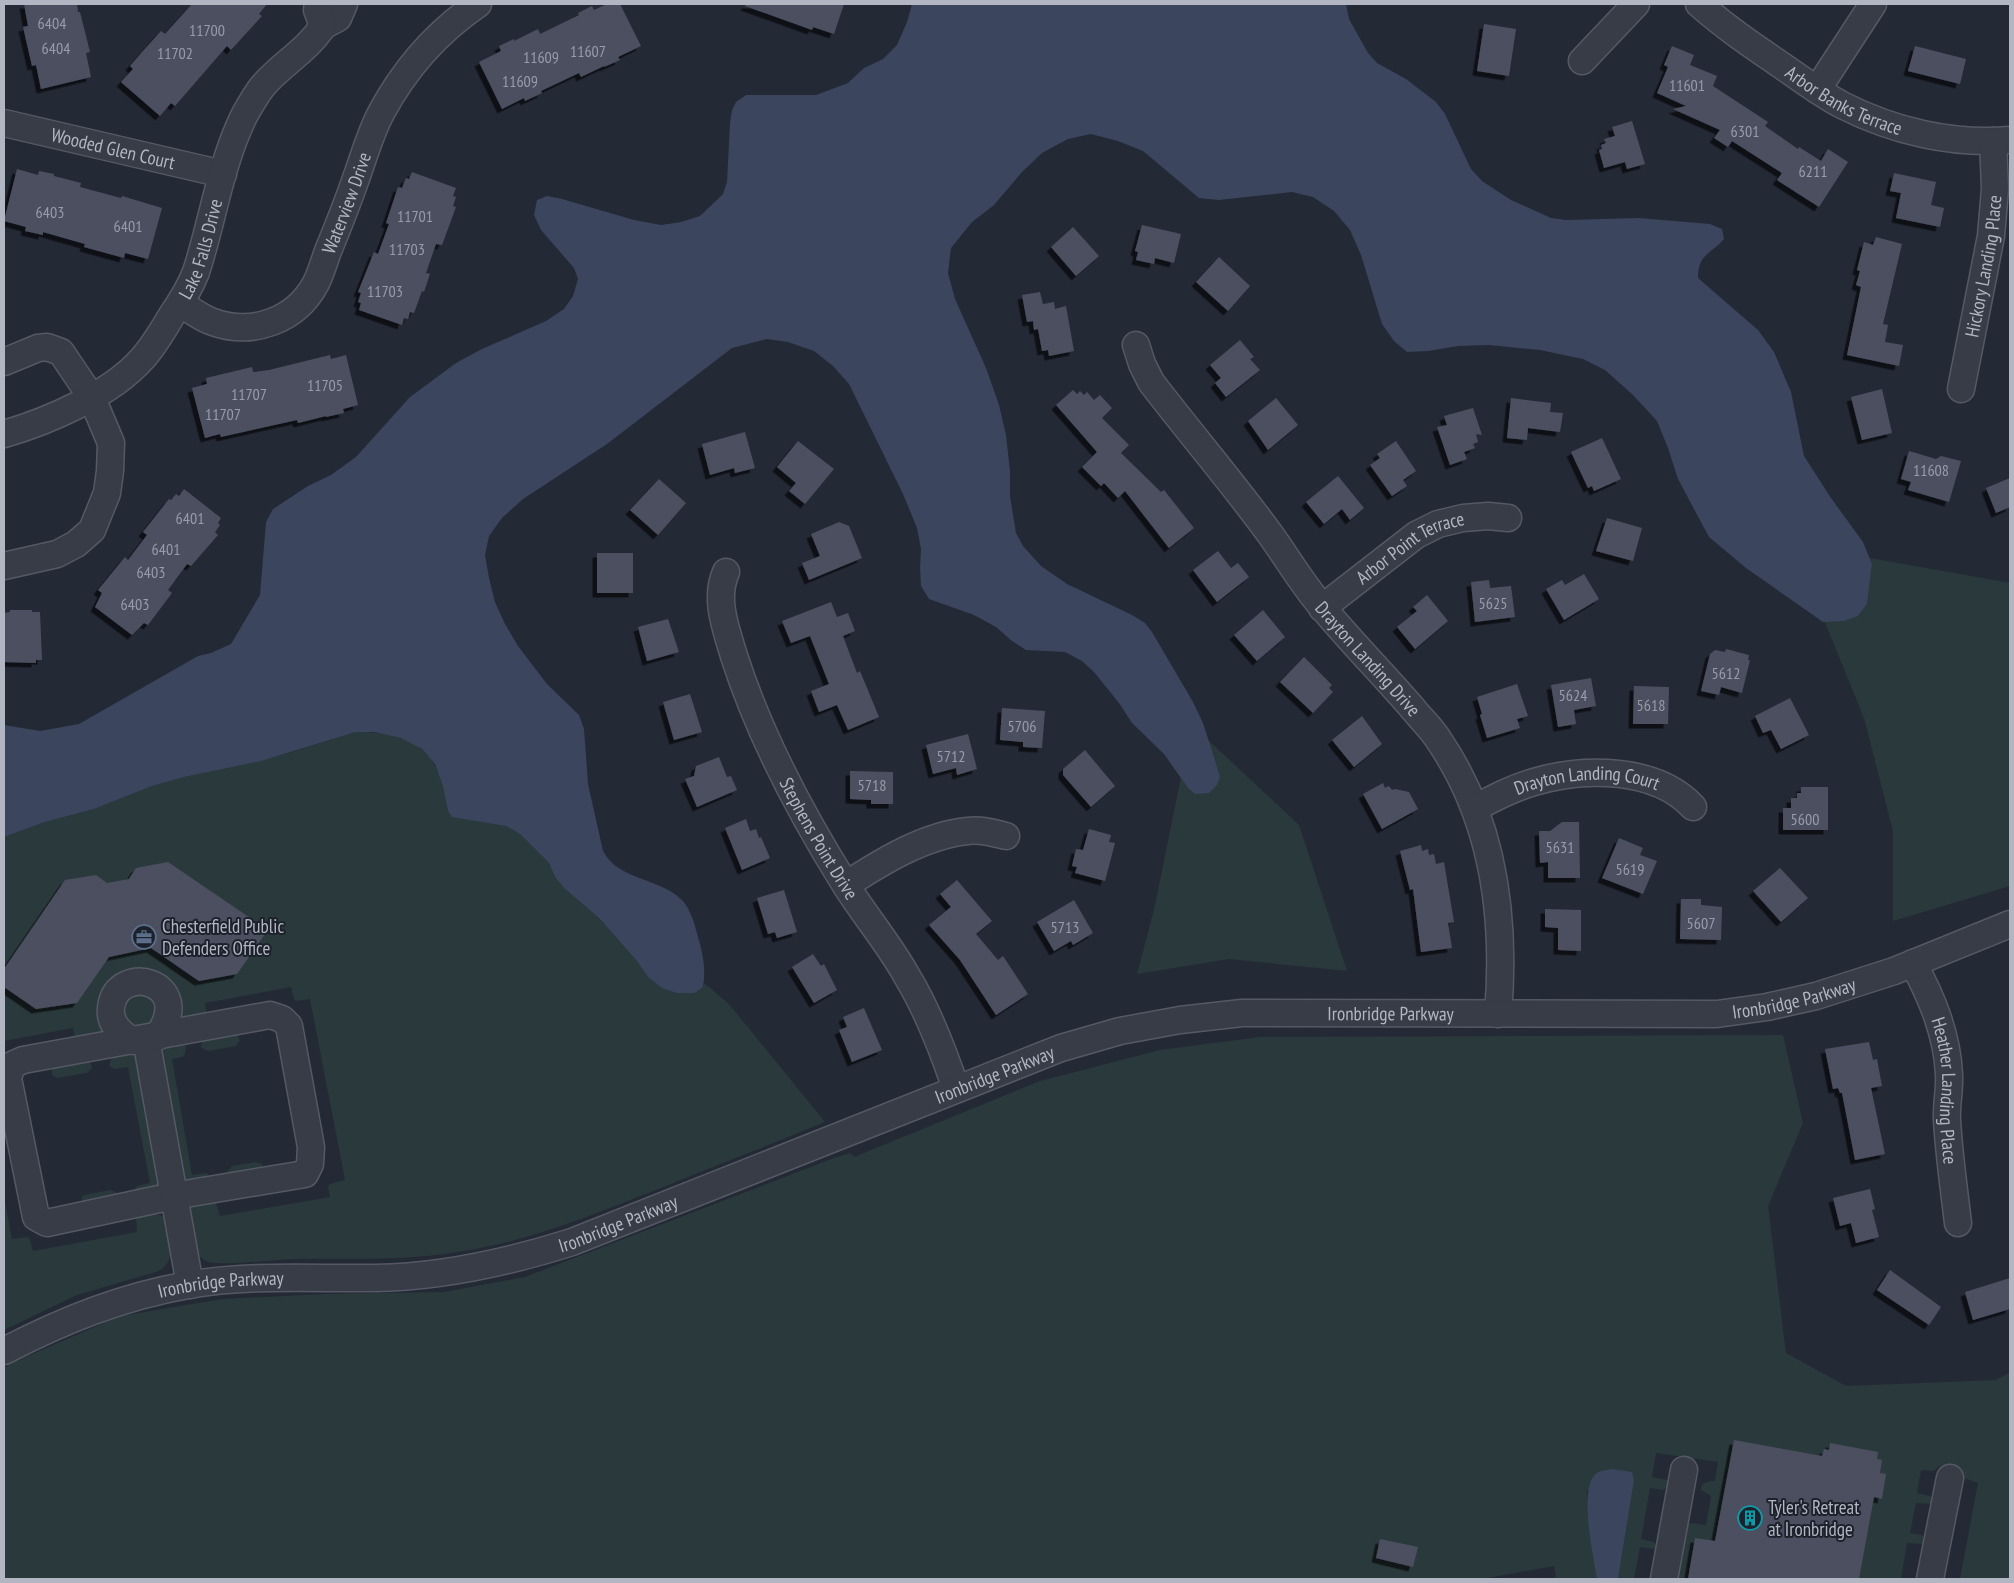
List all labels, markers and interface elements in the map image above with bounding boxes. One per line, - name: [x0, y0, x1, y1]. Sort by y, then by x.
- house number: 6404: [38, 13, 66, 33]
- house number: 11700: [189, 20, 225, 40]
- house number: 6404: [42, 38, 70, 58]
- house number: 11607: [570, 41, 606, 61]
- house number: 11702: [157, 43, 193, 63]
- house number: 11609: [523, 47, 559, 67]
- street label: Arbor Banks Terrace: [1781, 60, 1905, 140]
- house number: 11609: [502, 71, 538, 91]
- house number: 11601: [1669, 75, 1705, 95]
- house number: 6301: [1731, 121, 1759, 141]
- street label: Wooded Glen Court: [49, 122, 178, 175]
- street label: Waterview Drive: [316, 149, 376, 257]
- house number: 6211: [1799, 161, 1827, 181]
- street label: Hickory Landing Place: [1959, 194, 2006, 339]
- street label: Lake Falls Drive: [173, 196, 227, 303]
- house number: 6403: [36, 202, 64, 222]
- house number: 11701: [397, 206, 433, 226]
- house number: 6401: [114, 216, 142, 236]
- house number: 11703: [389, 239, 425, 259]
- house number: 11703: [367, 281, 403, 301]
- house number: 11705: [307, 375, 343, 395]
- house number: 11707: [231, 384, 267, 404]
- house number: 11707: [205, 404, 241, 424]
- house number: 11608: [1913, 460, 1949, 480]
- street label: Arbor Point Terrace: [1351, 506, 1467, 589]
- house number: 6401: [176, 508, 204, 528]
- house number: 6401: [152, 539, 180, 559]
- house number: 6403: [137, 562, 165, 582]
- house number: 5625: [1479, 593, 1507, 613]
- house number: 6403: [121, 594, 149, 614]
- street label: Drayton Landing Drive: [1310, 596, 1426, 721]
- house number: 5612: [1712, 663, 1740, 683]
- house number: 5624: [1559, 685, 1587, 705]
- house number: 5618: [1637, 695, 1665, 715]
- house number: 5706: [1008, 716, 1036, 736]
- house number: 5712: [937, 746, 965, 766]
- street label: Drayton Landing Court: [1510, 761, 1664, 800]
- street label: Stephens Point Drive: [774, 773, 864, 904]
- house number: 5718: [858, 775, 886, 795]
- house number: 5600: [1791, 809, 1819, 829]
- house number: 5631: [1546, 837, 1574, 857]
- house number: 5619: [1616, 859, 1644, 879]
- house number: 5607: [1687, 913, 1715, 933]
- place label: Chesterfield Public Defenders Office: [162, 914, 284, 960]
- house number: 5713: [1051, 917, 1079, 937]
- office icon: Chesterfield Public Defenders Office: [131, 924, 157, 950]
- street label: Ironbridge Parkway: [1730, 972, 1860, 1024]
- street label: Ironbridge Parkway: [1327, 1001, 1455, 1025]
- street label: Heather Landing Place: [1926, 1014, 1963, 1165]
- street label: Ironbridge Parkway: [931, 1040, 1058, 1109]
- street label: Ironbridge Parkway: [555, 1189, 682, 1258]
- street label: Ironbridge Parkway: [155, 1266, 285, 1303]
- place label: Tyler's Retreat at Ironbridge: [1768, 1495, 1860, 1541]
- building icon: Tyler's Retreat at Ironbridge: [1737, 1505, 1763, 1531]

